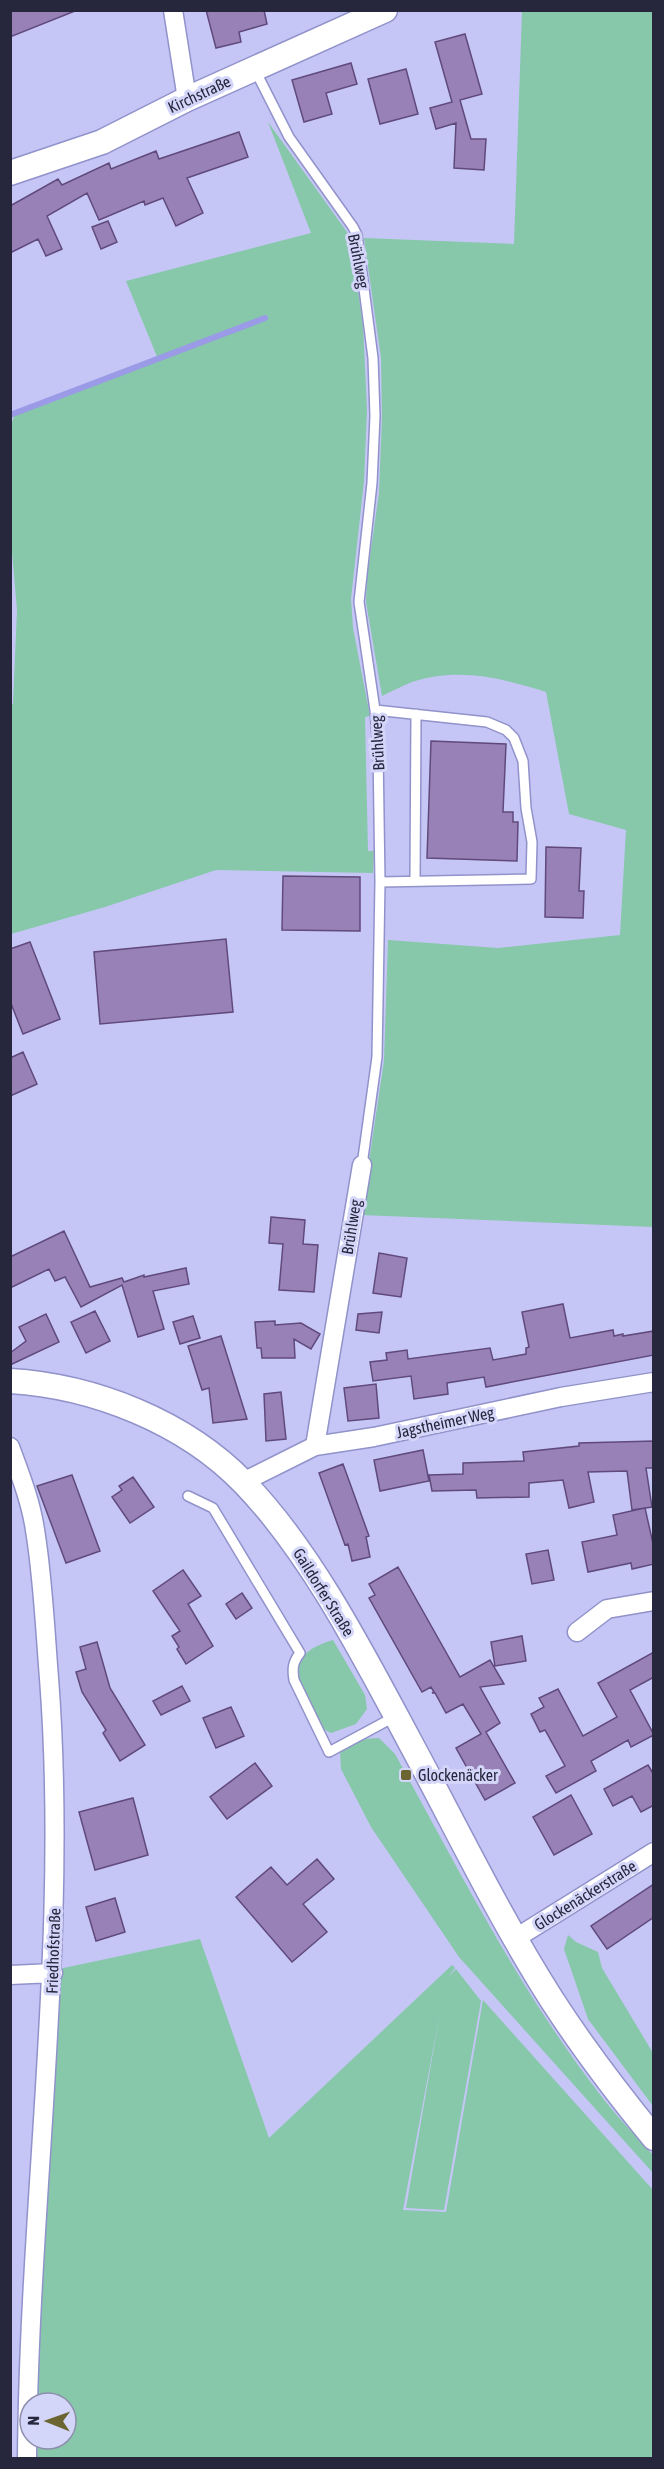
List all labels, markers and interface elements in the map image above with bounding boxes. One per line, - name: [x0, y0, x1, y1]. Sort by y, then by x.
- street label: Kirchstraße: [165, 72, 233, 116]
- street label: Brühlweg: [344, 232, 373, 290]
- street label: Brühlweg: [367, 715, 388, 771]
- street label: Brühlweg: [338, 1198, 365, 1256]
- street label: Jagstheimer Weg: [395, 1403, 496, 1442]
- street label: Gaildorfer Straße: [290, 1545, 358, 1639]
- place label: Glockenäcker: [418, 1766, 498, 1784]
- marker: Glockenäcker: [399, 1768, 413, 1782]
- street label: Glockenäckerstraße: [531, 1856, 639, 1934]
- street label: Friedhofstraße: [43, 1908, 63, 1994]
- north arrow: [18, 2391, 78, 2451]
- text: N: [24, 2416, 42, 2426]

